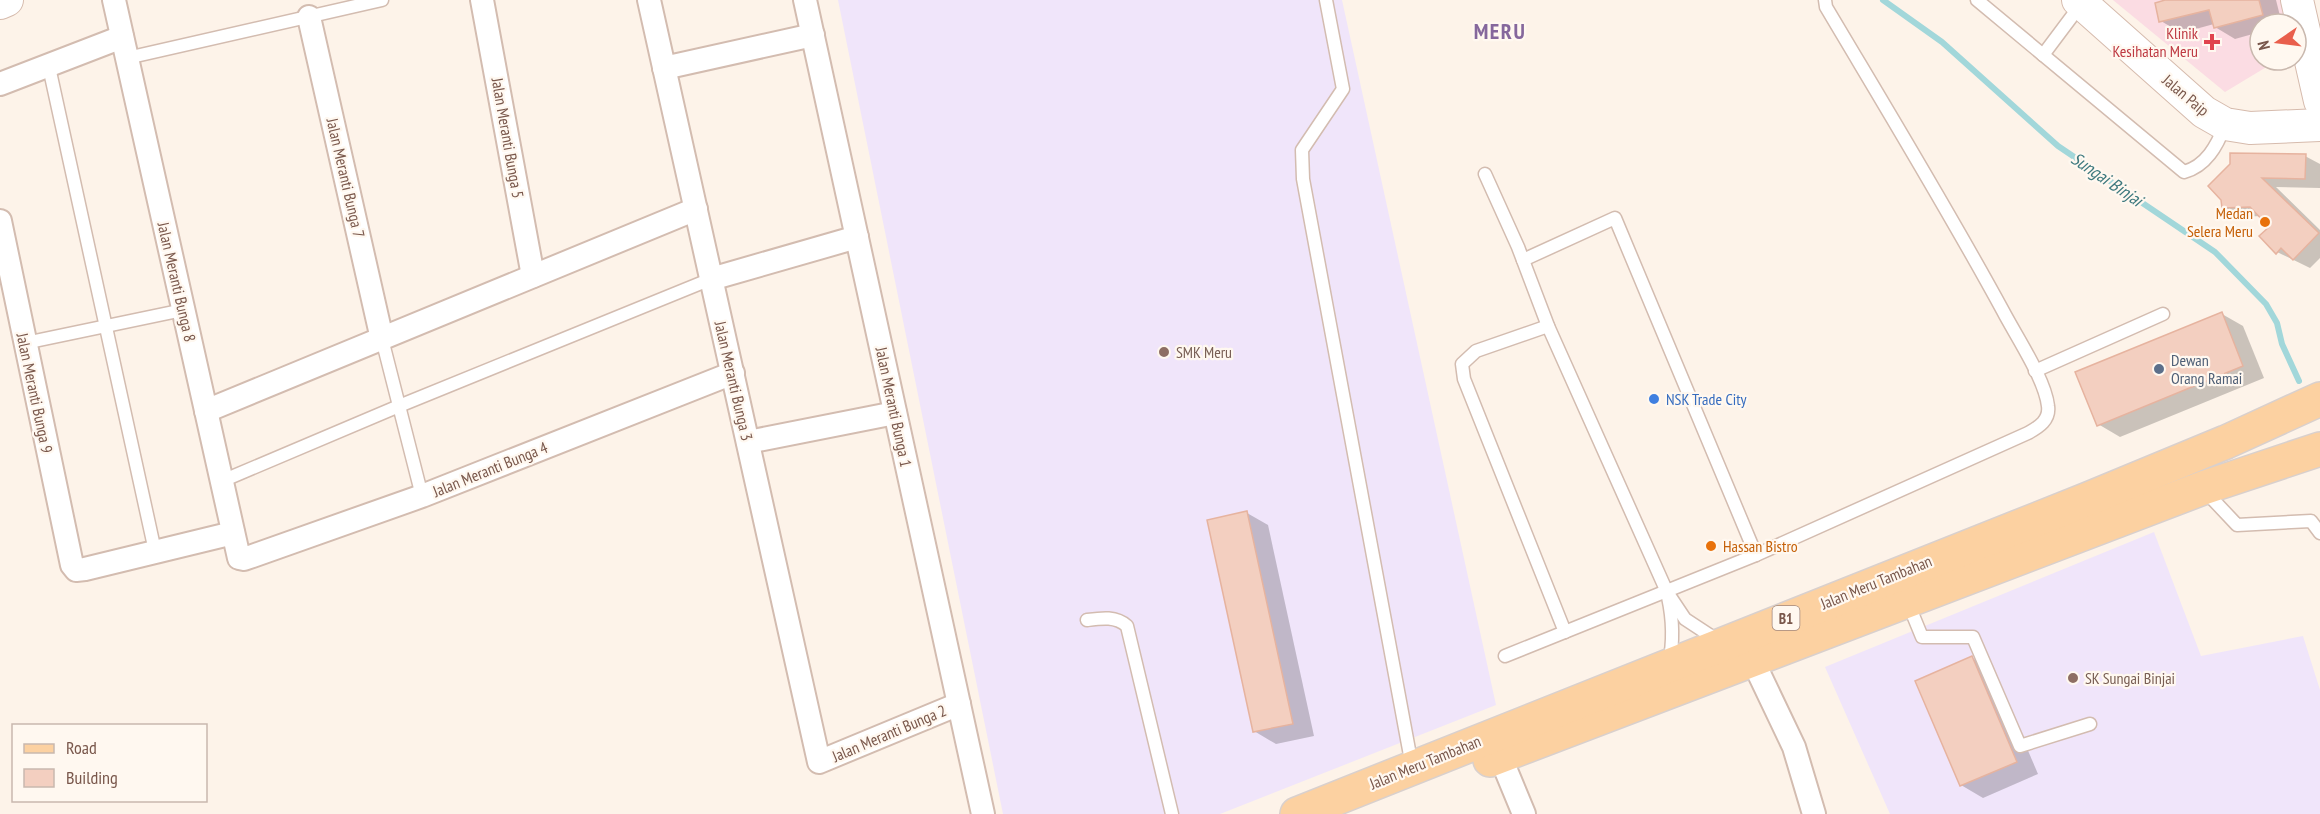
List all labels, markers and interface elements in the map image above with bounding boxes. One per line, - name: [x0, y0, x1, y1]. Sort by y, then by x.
- north arrow: [2248, 12, 2308, 72]
- district label: MERU: [1474, 17, 1526, 45]
- place label: Klinik Kesihatan Meru: [2112, 23, 2199, 61]
- marker: Klinik Kesihatan Meru: [2203, 33, 2221, 51]
- text: N: [2253, 39, 2274, 52]
- street label: Jalan Paip: [2158, 69, 2213, 120]
- street label: Jalan Meranti Bunga 5: [487, 75, 528, 200]
- street label: Jalan Meranti Bunga 7: [322, 115, 369, 240]
- water label: Sungai Binjai: [2067, 147, 2149, 212]
- place label: Medan Selera Meru: [2187, 203, 2253, 241]
- marker: Medan Selera Meru: [2258, 215, 2272, 229]
- street label: Jalan Meranti Bunga 8: [153, 219, 200, 344]
- street label: Jalan Meranti Bunga 3: [710, 318, 757, 443]
- street label: Jalan Meranti Bunga 9: [12, 330, 57, 455]
- place label: SMK Meru: [1176, 342, 1232, 362]
- street label: Jalan Meranti Bunga 1: [871, 344, 916, 469]
- marker: SMK Meru: [1157, 345, 1171, 359]
- place label: Dewan Orang Ramai: [2171, 350, 2242, 388]
- marker: Dewan Orang Ramai: [2152, 362, 2166, 376]
- place label: NSK Trade City: [1666, 389, 1747, 409]
- marker: NSK Trade City: [1647, 392, 1661, 406]
- street label: Jalan Meranti Bunga 4: [429, 437, 550, 502]
- place label: Hassan Bistro: [1723, 536, 1798, 556]
- marker: Hassan Bistro: [1704, 539, 1718, 553]
- street label: Jalan Meru Tambahan: [1816, 551, 1935, 614]
- road number: B1: [1772, 606, 1800, 630]
- place label: SK Sungai Binjai: [2085, 668, 2175, 688]
- marker: SK Sungai Binjai: [2066, 671, 2080, 685]
- street label: Jalan Meranti Bunga 2: [828, 700, 949, 766]
- legend: [12, 724, 207, 802]
- street label: Jalan Meru Tambahan: [1365, 731, 1484, 794]
- text: Road: [66, 736, 97, 759]
- text: Building: [66, 766, 118, 789]

